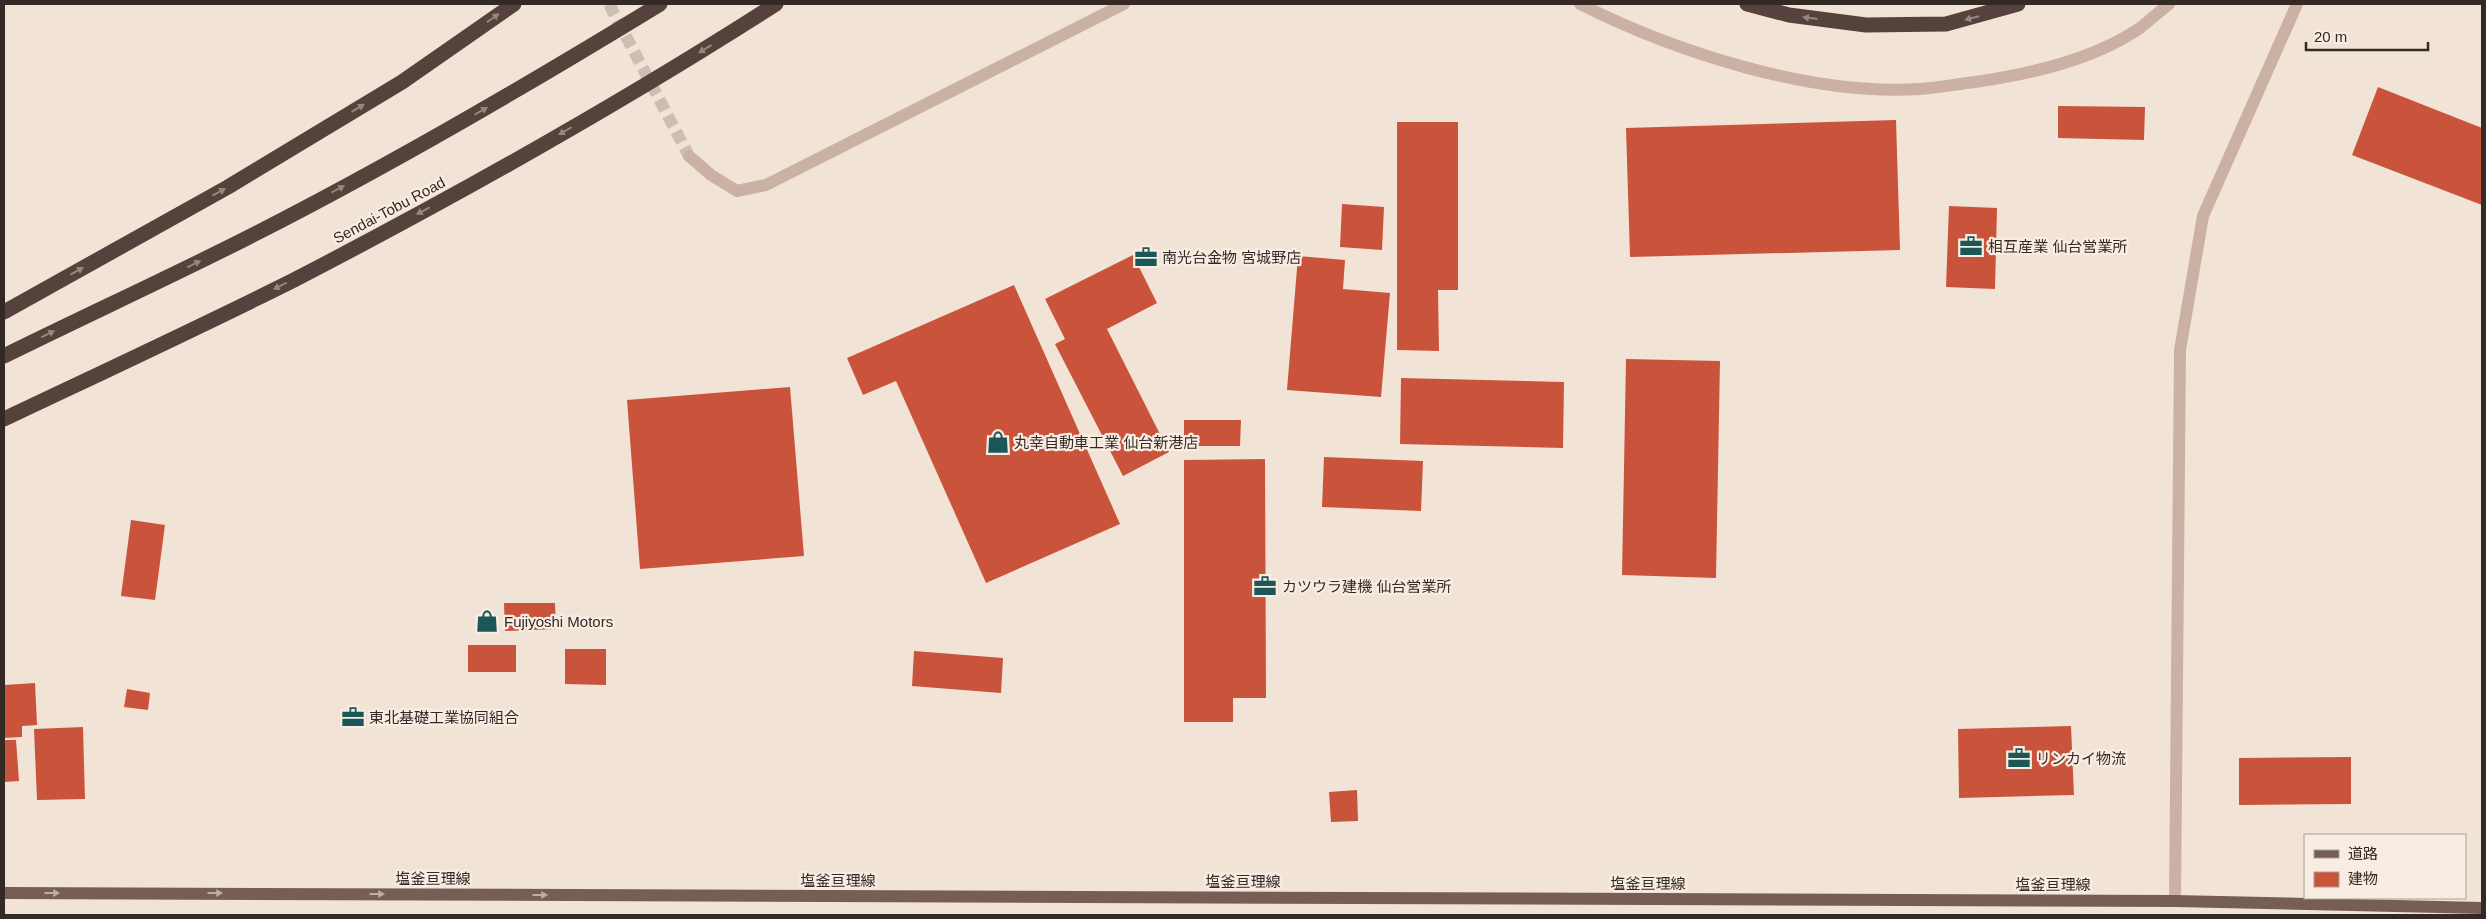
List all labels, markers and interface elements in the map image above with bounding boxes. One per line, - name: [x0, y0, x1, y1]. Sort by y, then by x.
- one-way arrow: [486, 13, 500, 23]
- one-way arrow: [1802, 14, 1818, 22]
- one-way arrow: [1964, 14, 1979, 22]
- scale bar: [2306, 20, 2428, 52]
- text: 20 m: [2314, 28, 2347, 45]
- one-way arrow: [698, 44, 711, 53]
- one-way arrow: [351, 104, 365, 113]
- one-way arrow: [474, 106, 487, 115]
- one-way arrow: [558, 127, 572, 136]
- street label: Sendai-Tobu Road: [330, 173, 448, 247]
- one-way arrow: [331, 185, 345, 193]
- one-way arrow: [212, 188, 226, 197]
- one-way arrow: [416, 207, 431, 215]
- office icon: 相互産業 仙台営業所: [1958, 233, 1984, 259]
- place label: 相互産業 仙台営業所: [1988, 238, 2127, 255]
- office icon: 南光台金物 宮城野店: [1133, 244, 1159, 270]
- place label: 南光台金物 宮城野店: [1162, 249, 1301, 266]
- one-way arrow: [187, 259, 201, 267]
- one-way arrow: [70, 267, 84, 276]
- one-way arrow: [272, 282, 287, 291]
- one-way arrow: [40, 330, 55, 339]
- shop icon: 丸幸自動車工業 仙台新港店: [985, 429, 1011, 455]
- place label: 丸幸自動車工業 仙台新港店: [1014, 434, 1198, 451]
- office icon: カツウラ建機 仙台営業所: [1252, 573, 1278, 599]
- place label: カツウラ建機 仙台営業所: [1282, 578, 1451, 595]
- shop icon: Fujiyoshi Motors: [474, 608, 500, 634]
- place label: Fujiyoshi Motors: [504, 613, 613, 630]
- office icon: 東北基礎工業協同組合: [340, 704, 366, 730]
- place label: 東北基礎工業協同組合: [369, 709, 519, 726]
- office icon: リンカイ物流: [2006, 745, 2032, 771]
- place label: リンカイ物流: [2036, 750, 2126, 767]
- legend: [2304, 834, 2466, 899]
- text: 道路: [2348, 845, 2378, 862]
- street label: 塩釜亘理線: [395, 870, 471, 887]
- text: 建物: [2348, 870, 2378, 887]
- street label: 塩釜亘理線: [800, 872, 876, 889]
- street label: 塩釜亘理線: [1205, 873, 1281, 890]
- street label: 塩釜亘理線: [1610, 875, 1686, 892]
- street label: 塩釜亘理線: [2015, 876, 2091, 893]
- one-way arrow: [45, 889, 61, 897]
- one-way arrow: [207, 889, 223, 897]
- one-way arrow: [370, 890, 386, 898]
- one-way arrow: [532, 891, 548, 899]

